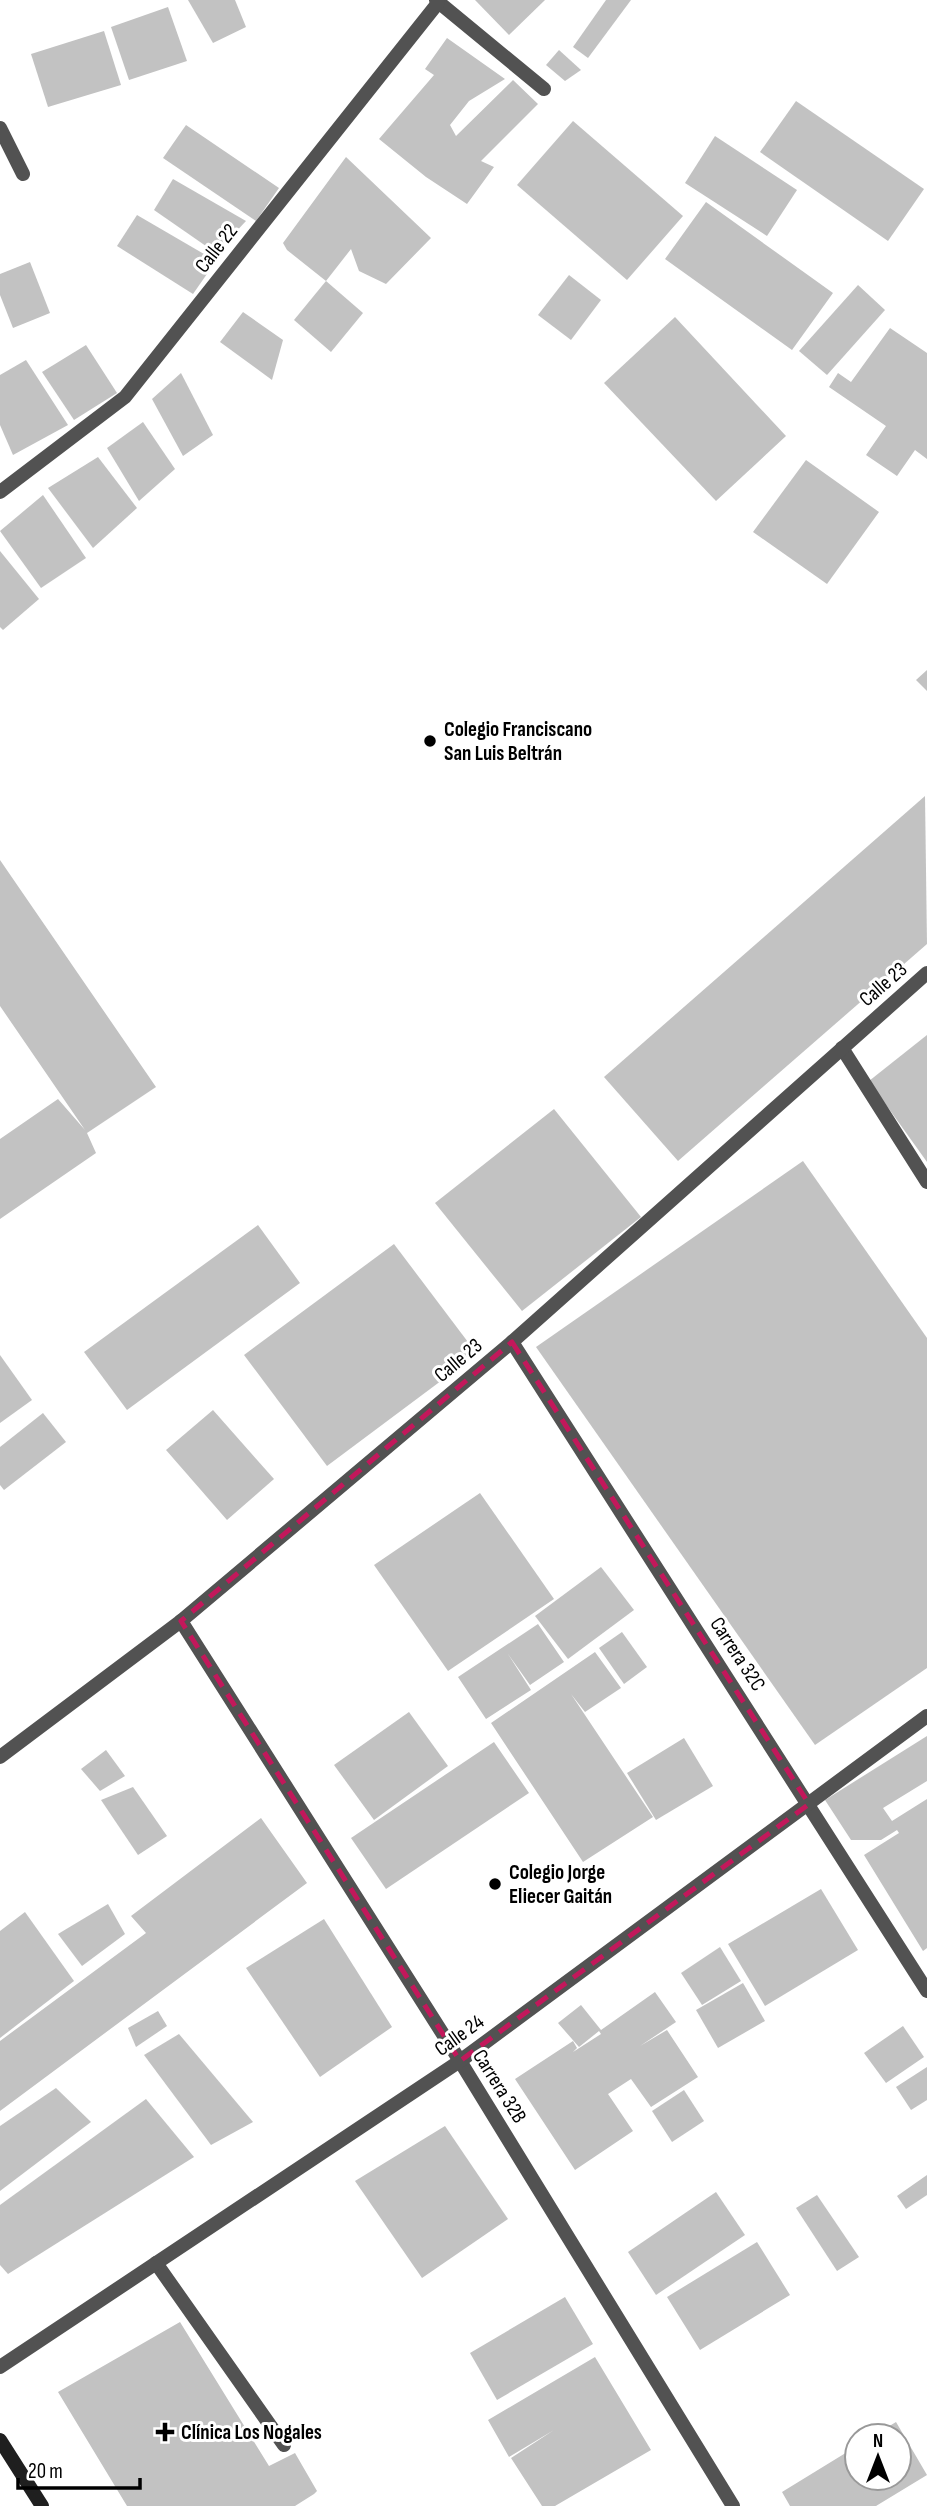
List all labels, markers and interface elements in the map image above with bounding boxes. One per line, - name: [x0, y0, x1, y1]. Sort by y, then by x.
- street label: Calle 22: [190, 219, 243, 278]
- place label: Colegio Franciscano San Luis Beltrán: [444, 717, 592, 766]
- marker: Colegio Franciscano San Luis Beltrán: [422, 733, 438, 749]
- street label: Calle 23: [854, 957, 912, 1012]
- street label: Calle 23: [429, 1333, 487, 1388]
- street label: Carrera 32C: [705, 1613, 771, 1696]
- place label: Colegio Jorge Eliecer Gaitán: [509, 1860, 612, 1909]
- marker: Colegio Jorge Eliecer Gaitán: [487, 1876, 503, 1892]
- street label: Calle 24: [430, 2009, 489, 2062]
- street label: Carrera 32B: [467, 2045, 532, 2128]
- place label: Clínica Los Nogales: [181, 2420, 322, 2445]
- marker: Clínica Los Nogales: [155, 2422, 175, 2442]
- north arrow: [843, 2422, 913, 2492]
- text: N: [873, 2430, 883, 2453]
- scale bar: [18, 2446, 140, 2490]
- text: 20 m: [28, 2459, 63, 2484]

